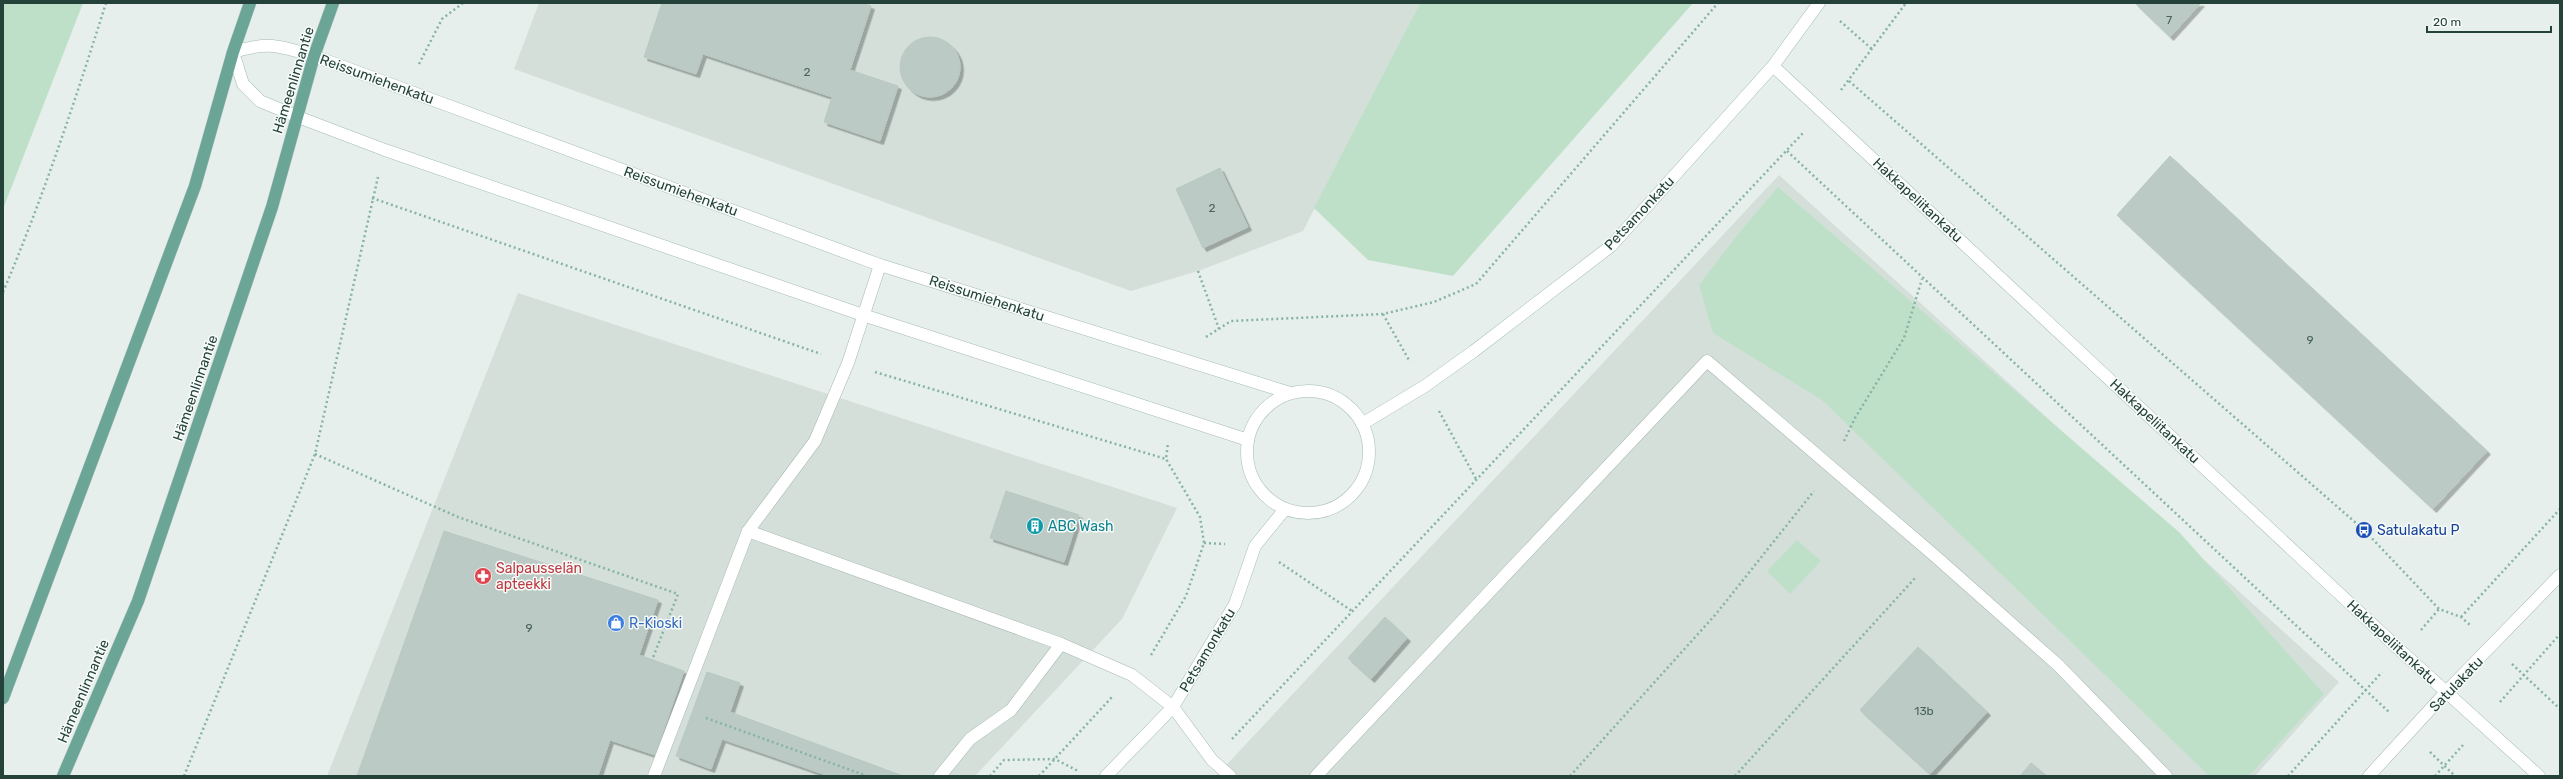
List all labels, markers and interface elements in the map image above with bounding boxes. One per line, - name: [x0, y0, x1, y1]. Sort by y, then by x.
- scale bar: [2427, 8, 2551, 34]
- house number: 7: [2166, 13, 2172, 27]
- text: 20 m: [2433, 15, 2461, 29]
- street label: Hämeenlinnantie: [269, 24, 318, 136]
- street label: Reissumiehenkatu: [317, 51, 436, 108]
- house number: 2: [803, 65, 811, 79]
- street label: Hakkapeliitankatu: [1869, 154, 1966, 246]
- street label: Reissumiehenkatu: [621, 163, 740, 220]
- street label: Petsamonkatu: [1601, 173, 1678, 254]
- house number: 2: [1208, 201, 1216, 215]
- street label: Reissumiehenkatu: [927, 272, 1047, 325]
- street label: Hämeenlinnantie: [169, 333, 222, 443]
- house number: 9: [2306, 333, 2314, 347]
- street label: Hakkapeliitankatu: [2106, 375, 2203, 467]
- building icon: ABC Wash: [1025, 516, 1045, 536]
- place label: ABC Wash: [1048, 518, 1114, 535]
- bus stop icon: Satulakatu P: [2354, 520, 2374, 540]
- place label: Satulakatu P: [2377, 522, 2459, 539]
- place label: Salpausselän apteekki: [496, 560, 582, 593]
- pharmacy icon: Salpausselän apteekki: [473, 566, 493, 586]
- street label: Hakkapeliitankatu: [2343, 596, 2440, 688]
- street label: Petsamonkatu: [1176, 605, 1239, 695]
- shop icon: R-Kioski: [606, 613, 626, 633]
- place label: R-Kioski: [629, 615, 682, 632]
- house number: 9: [525, 621, 533, 635]
- street label: Hämeenlinnantie: [54, 637, 113, 746]
- street label: Satulakatu: [2426, 653, 2487, 715]
- house number: 13b: [1914, 704, 1934, 718]

